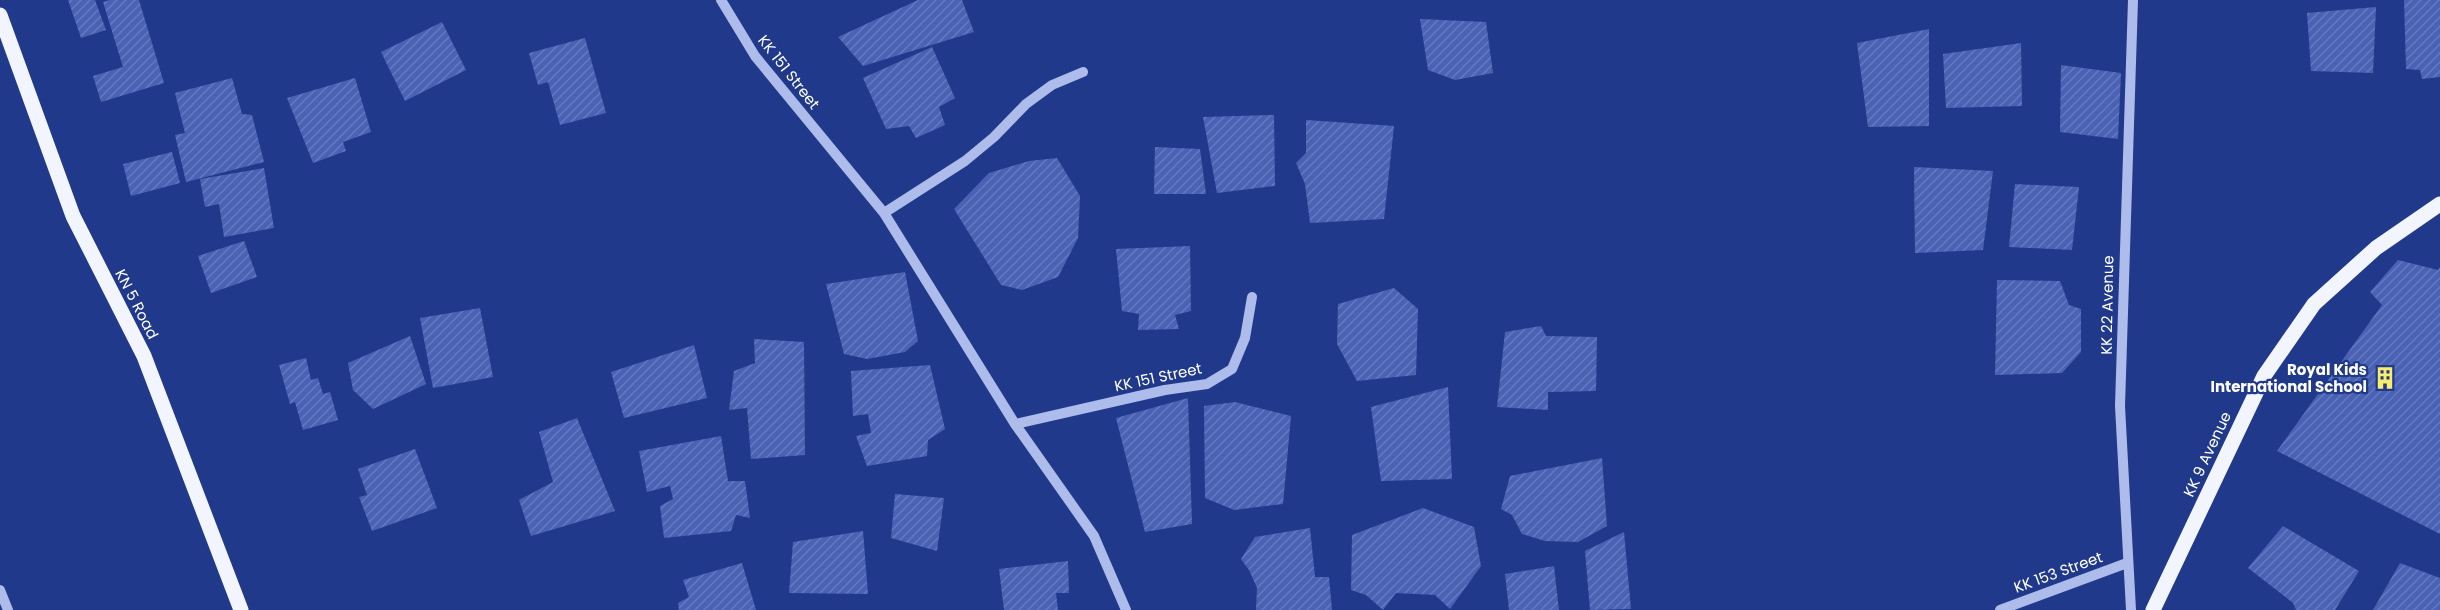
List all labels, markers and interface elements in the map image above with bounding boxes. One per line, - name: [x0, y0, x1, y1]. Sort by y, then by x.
- street label: KK 151 Street: [753, 30, 825, 114]
- street label: KK 22 Avenue: [2096, 255, 2118, 355]
- street label: KN 5 Road: [110, 265, 164, 343]
- street label: KK 151 Street: [1112, 357, 1204, 397]
- place label: Royal Kids International School: [2211, 359, 2367, 397]
- building icon: Royal Kids International School: [2372, 365, 2398, 391]
- street label: KK 9 Avenue: [2178, 408, 2236, 500]
- street label: KK 153 Street: [2011, 546, 2105, 598]

